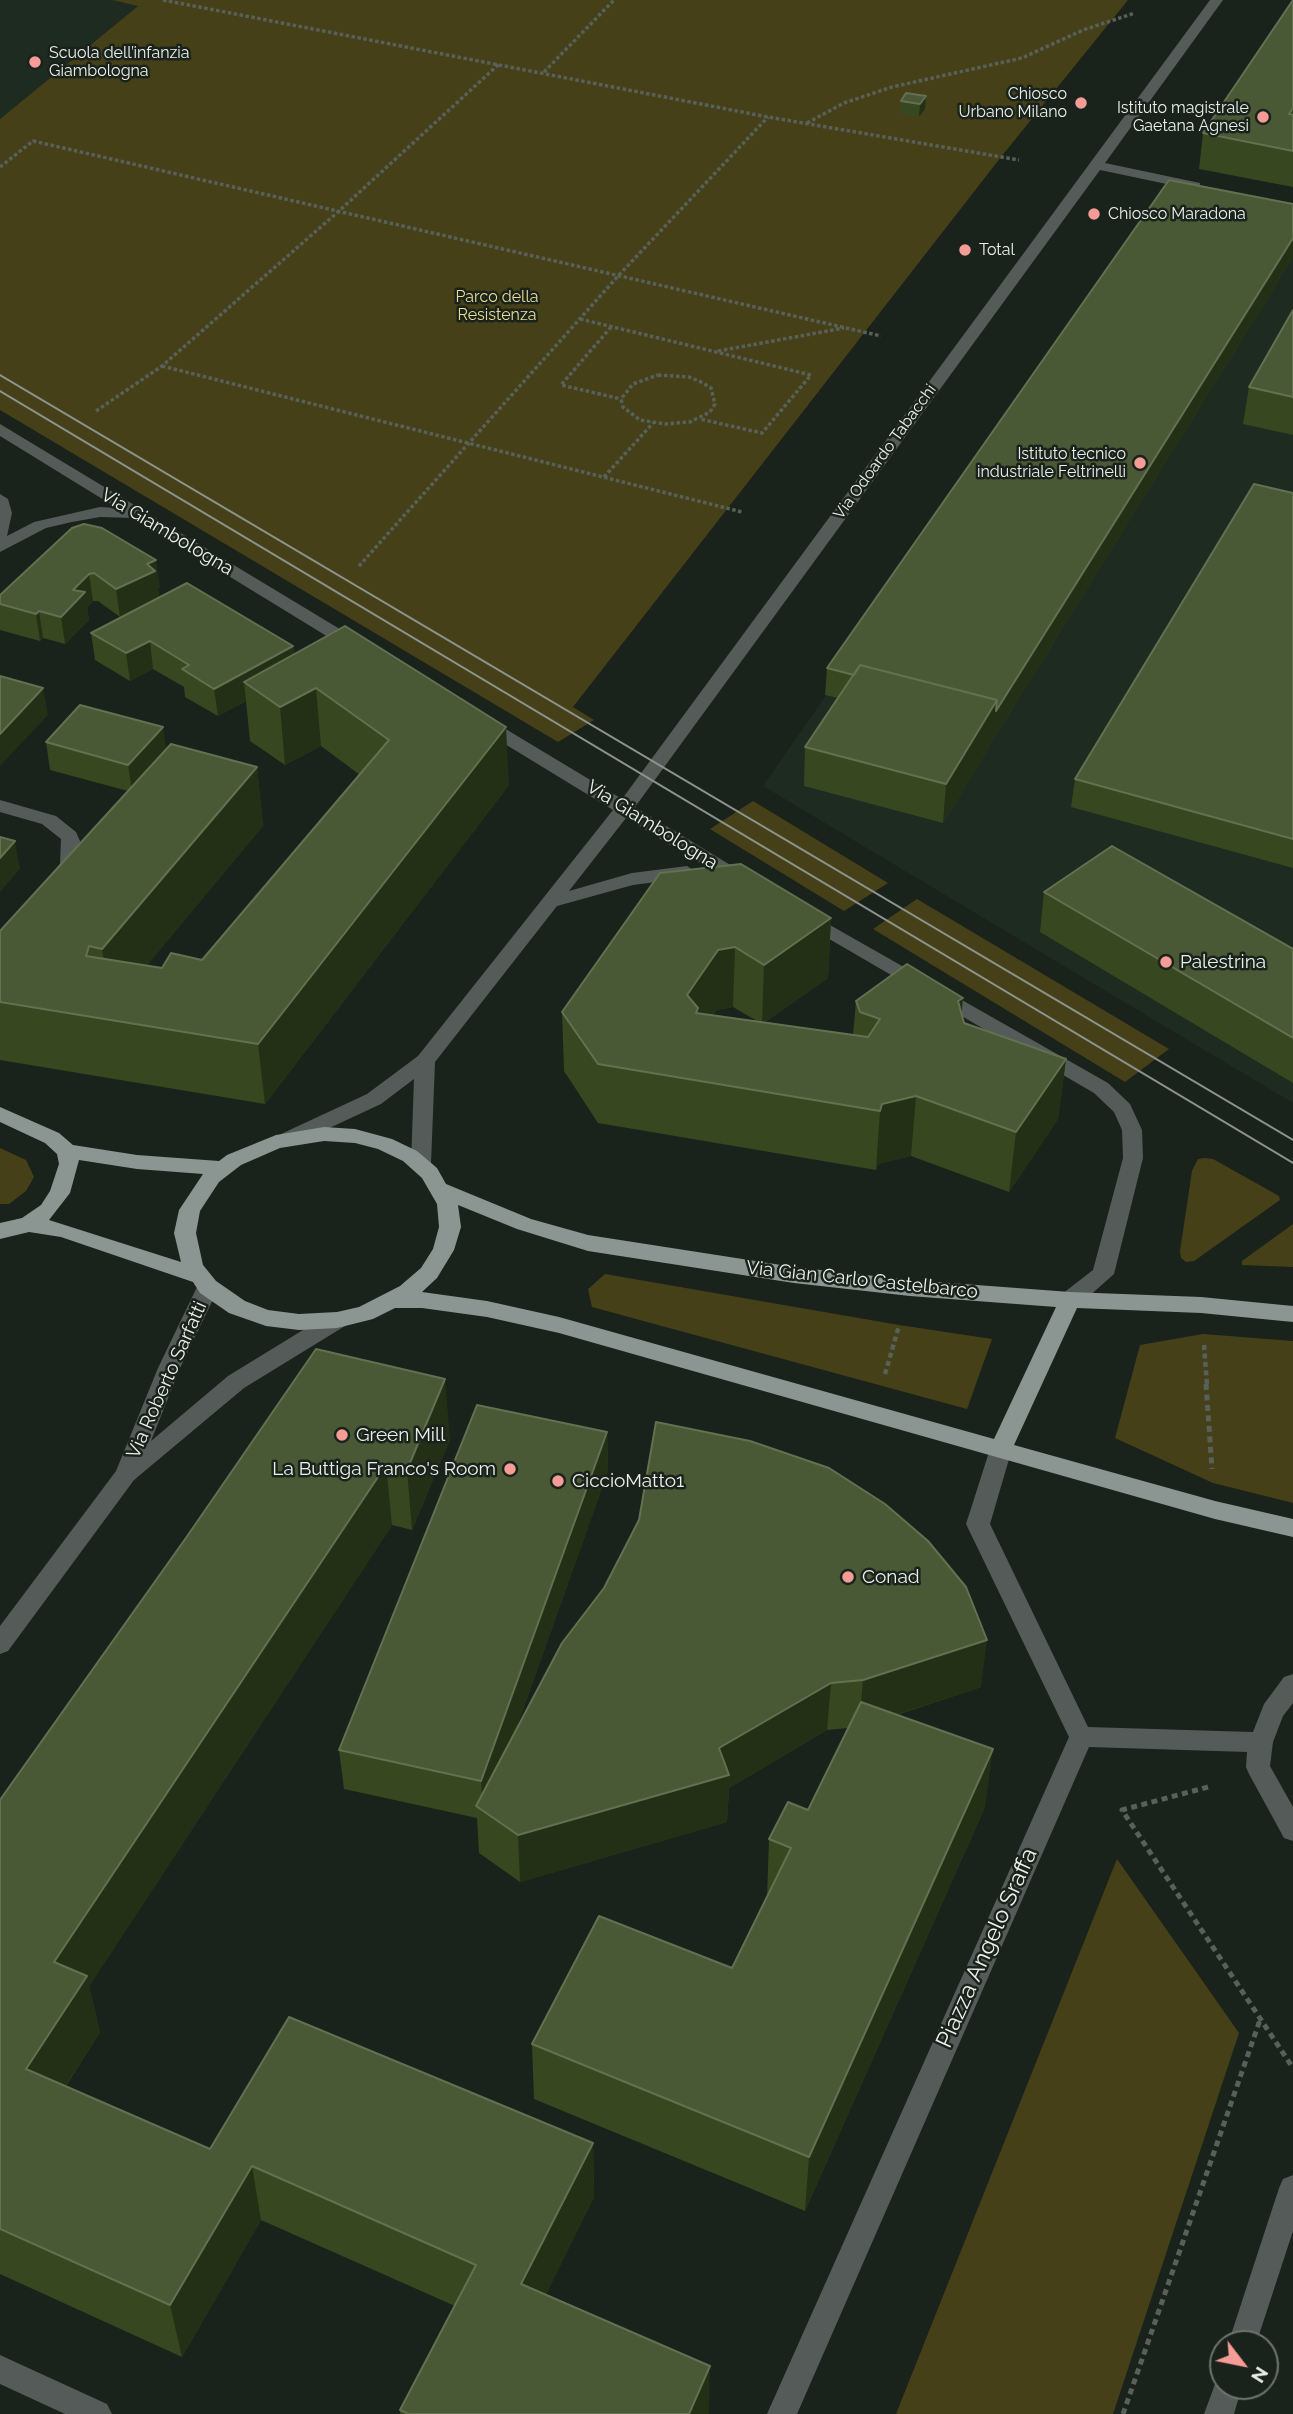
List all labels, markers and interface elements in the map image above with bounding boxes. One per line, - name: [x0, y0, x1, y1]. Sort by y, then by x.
- place label: Scuola dell’infanzia Giambologna: [49, 43, 190, 81]
- marker: Scuola dell’infanzia Giambologna: [27, 54, 43, 70]
- place label: Chiosco Urbano Milano: [958, 84, 1067, 122]
- marker: Chiosco Urbano Milano: [1073, 95, 1089, 111]
- place label: Istituto magistrale Gaetana Agnesi: [1117, 98, 1249, 136]
- marker: Istituto magistrale Gaetana Agnesi: [1255, 109, 1271, 125]
- place label: Chiosco Maradona: [1108, 204, 1246, 224]
- marker: Chiosco Maradona: [1086, 206, 1102, 222]
- place label: Total: [979, 240, 1015, 260]
- marker: Total: [957, 242, 973, 258]
- park label: Parco della Resistenza: [455, 287, 539, 325]
- street label: Via Odoardo Tabacchi: [830, 381, 940, 523]
- place label: Istituto tecnico industriale Feltrinelli: [977, 444, 1126, 482]
- marker: Istituto tecnico industriale Feltrinelli: [1132, 455, 1148, 471]
- street label: Via Giambologna: [97, 483, 237, 581]
- street label: Via Giambologna: [582, 775, 722, 875]
- place label: Palestrina: [1180, 951, 1266, 973]
- marker: Palestrina: [1158, 954, 1174, 970]
- street label: Via Gian Carlo Castelbarco: [745, 1256, 979, 1304]
- street label: Via Roberto Sarfatti: [122, 1298, 212, 1462]
- place label: Green Mill: [356, 1424, 445, 1446]
- marker: Green Mill: [334, 1427, 350, 1443]
- place label: La Buttiga Franco's Room: [272, 1458, 496, 1480]
- marker: La Buttiga Franco's Room: [502, 1461, 518, 1477]
- place label: CiccioMatto1: [572, 1470, 684, 1492]
- marker: CiccioMatto1: [550, 1473, 566, 1489]
- place label: Conad: [862, 1566, 920, 1588]
- marker: Conad: [840, 1569, 856, 1585]
- street label: Piazza Angelo Sraffa: [931, 1844, 1043, 2052]
- north arrow: [1209, 2330, 1279, 2400]
- text: N: [1247, 2363, 1273, 2387]

